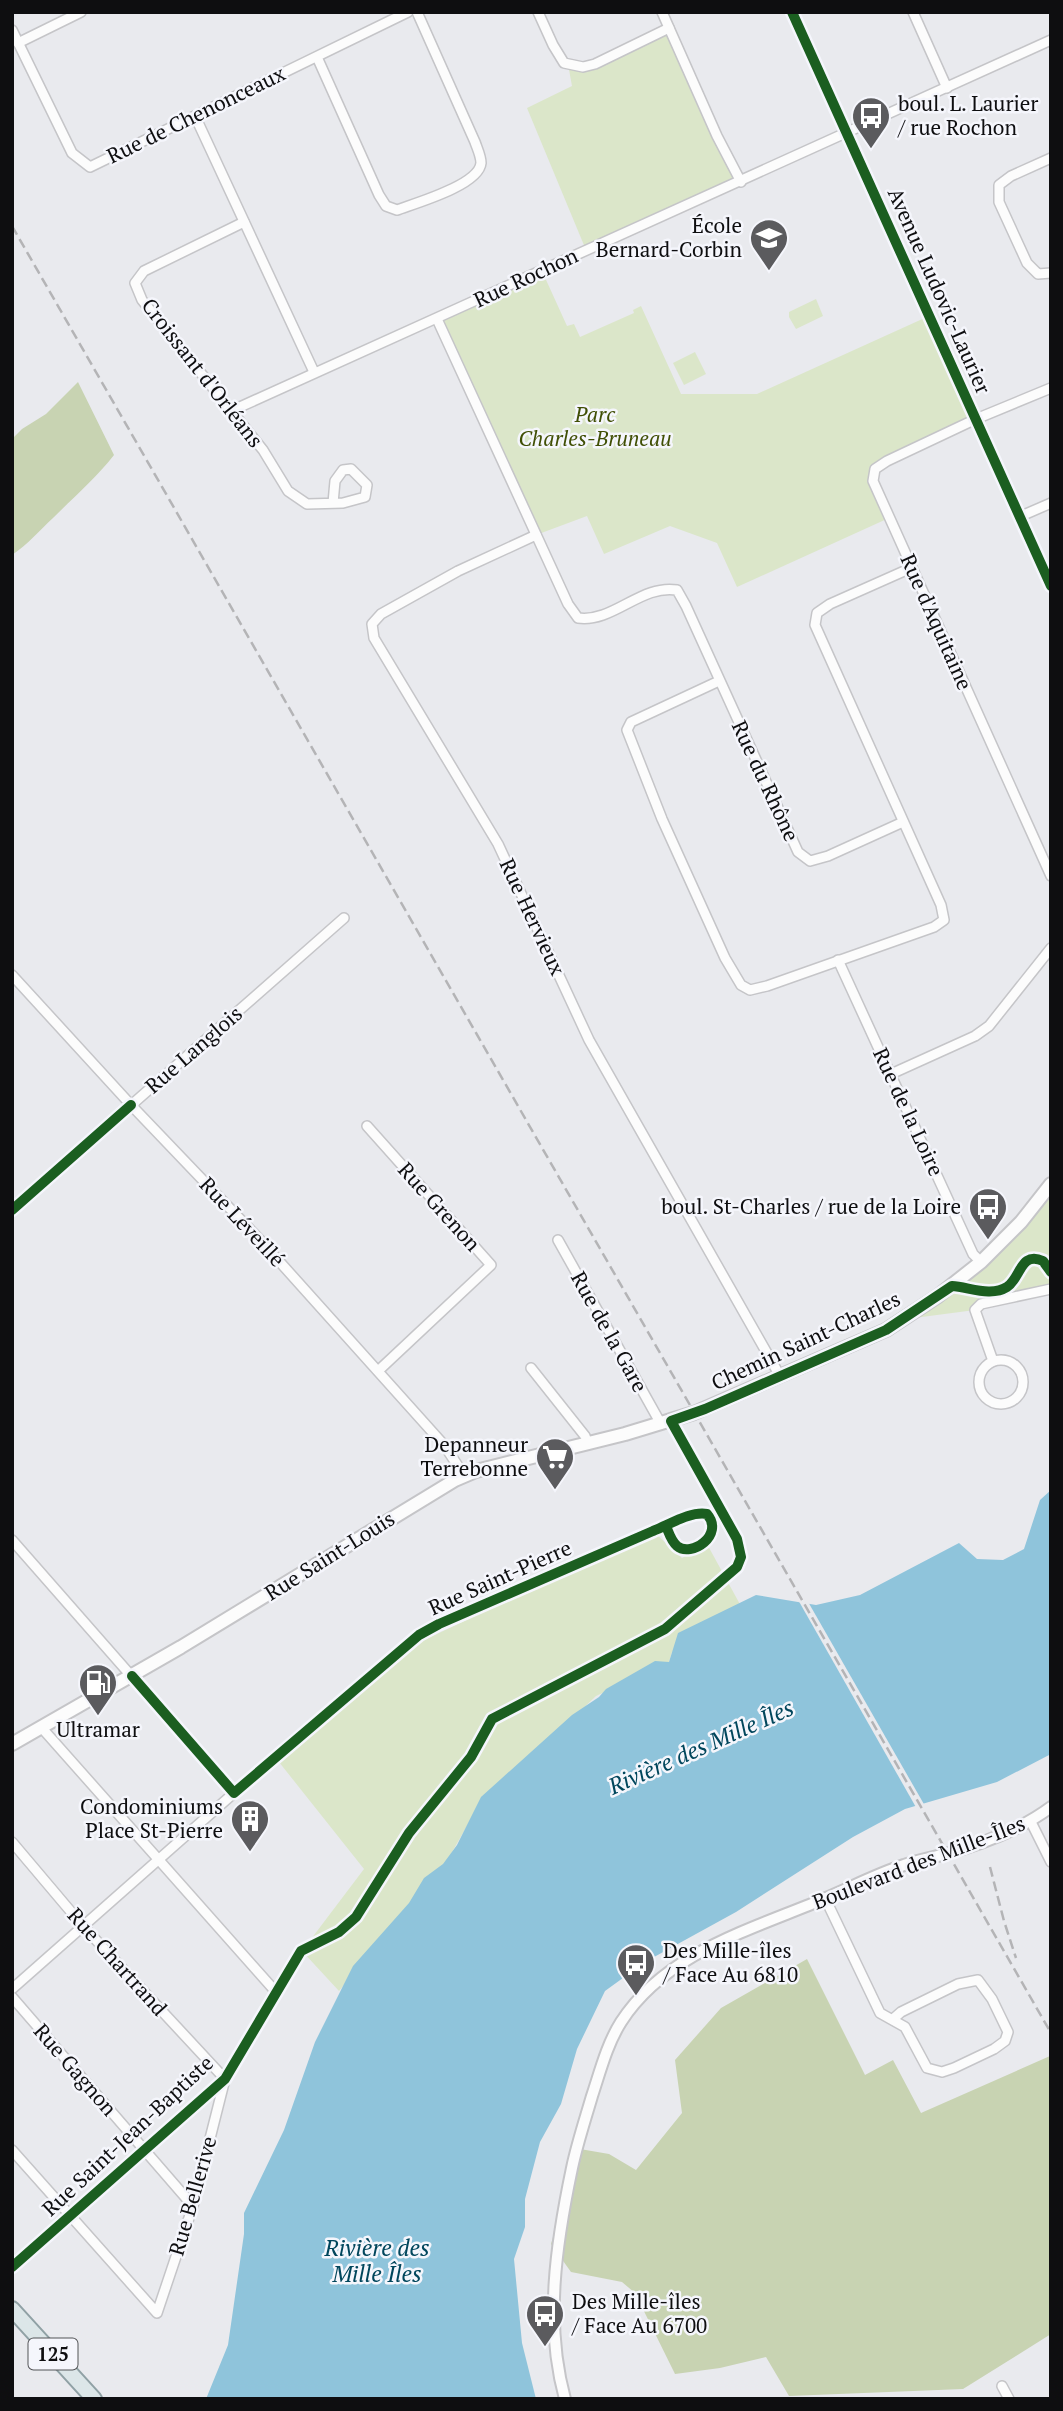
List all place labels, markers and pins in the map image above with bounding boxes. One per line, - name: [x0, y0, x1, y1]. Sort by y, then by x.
- place label: boul. L. Laurier / rue Rochon: [897, 89, 1038, 141]
- bus stop icon: boul. L. Laurier / rue Rochon: [850, 95, 892, 150]
- place label: École Bernard-Corbin: [596, 211, 743, 263]
- school or university icon: École Bernard-Corbin: [748, 217, 790, 272]
- bus stop icon: boul. St-Charles / rue de la Loire: [967, 1186, 1009, 1241]
- place label: boul. St-Charles / rue de la Loire: [661, 1192, 961, 1220]
- place label: Depanneur Terrebonne: [421, 1430, 528, 1482]
- supermarket icon: Depanneur Terrebonne: [534, 1436, 576, 1491]
- fuel station icon: Ultramar: [77, 1662, 119, 1717]
- place label: Ultramar: [56, 1715, 140, 1743]
- place label: Condominiums Place St-Pierre: [80, 1792, 223, 1844]
- building icon: Condominiums Place St-Pierre: [229, 1798, 271, 1853]
- place label: Des Mille-îles / Face Au 6810: [662, 1936, 798, 1988]
- bus stop icon: Des Mille-îles / Face Au 6810: [615, 1942, 657, 1997]
- place label: Des Mille-îles / Face Au 6700: [571, 2287, 707, 2339]
- bus stop icon: Des Mille-îles / Face Au 6700: [524, 2293, 566, 2348]

